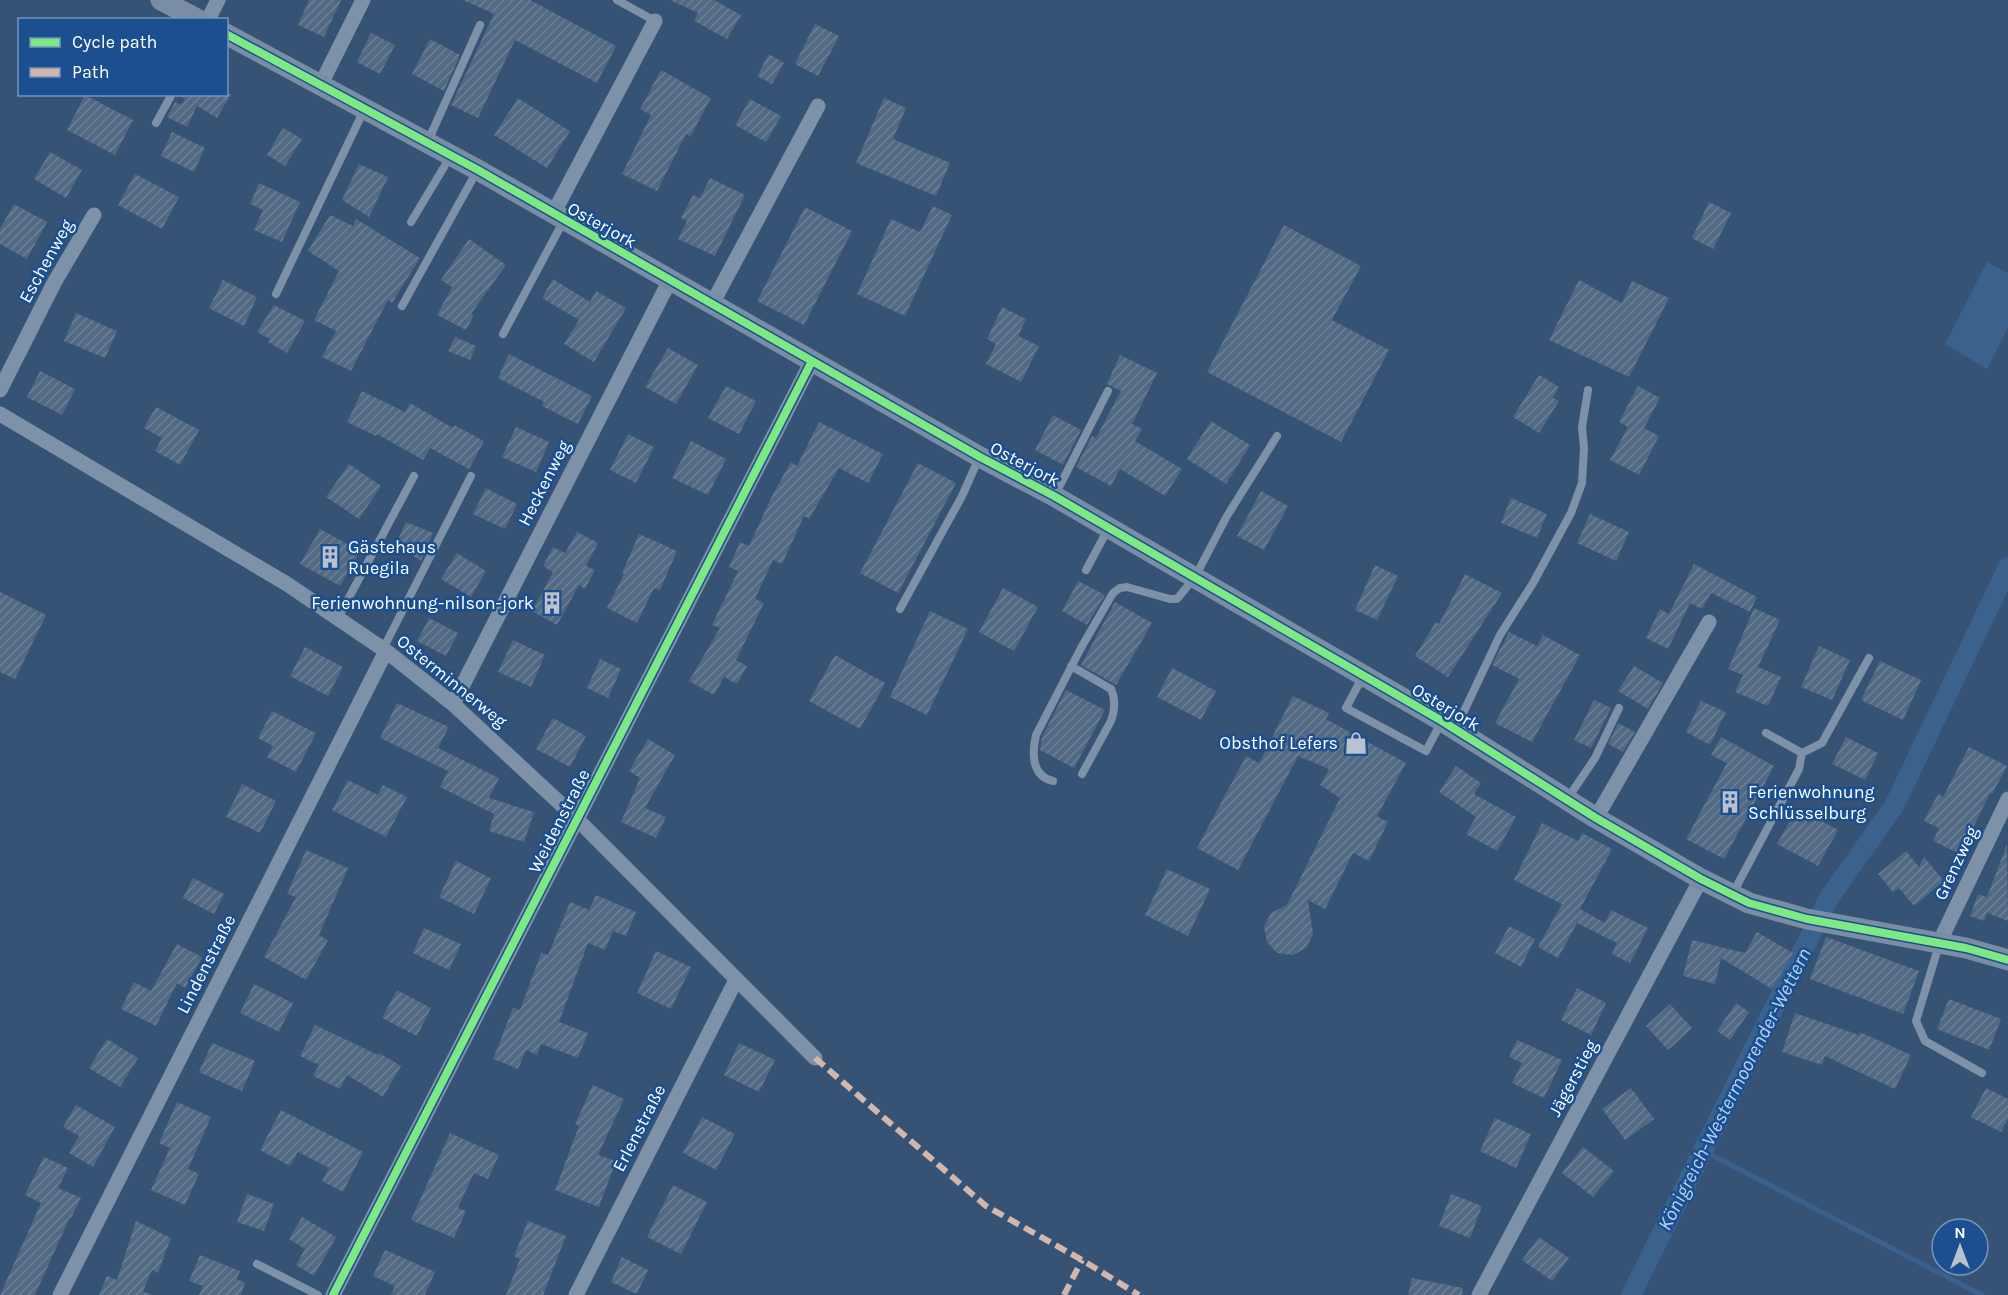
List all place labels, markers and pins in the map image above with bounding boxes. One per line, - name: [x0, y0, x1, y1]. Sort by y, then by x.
- place label: Gästehaus Ruegila: [348, 536, 436, 579]
- building icon: Gästehaus Ruegila: [317, 544, 343, 570]
- building icon: Ferienwohnung-nilson-jork: [539, 590, 565, 616]
- place label: Ferienwohnung-nilson-jork: [311, 592, 534, 614]
- shop icon: Obsthof Lefers: [1343, 730, 1369, 756]
- place label: Obsthof Lefers: [1219, 732, 1338, 754]
- place label: Ferienwohnung Schlüsselburg: [1748, 781, 1875, 824]
- building icon: Ferienwohnung Schlüsselburg: [1717, 789, 1743, 815]

